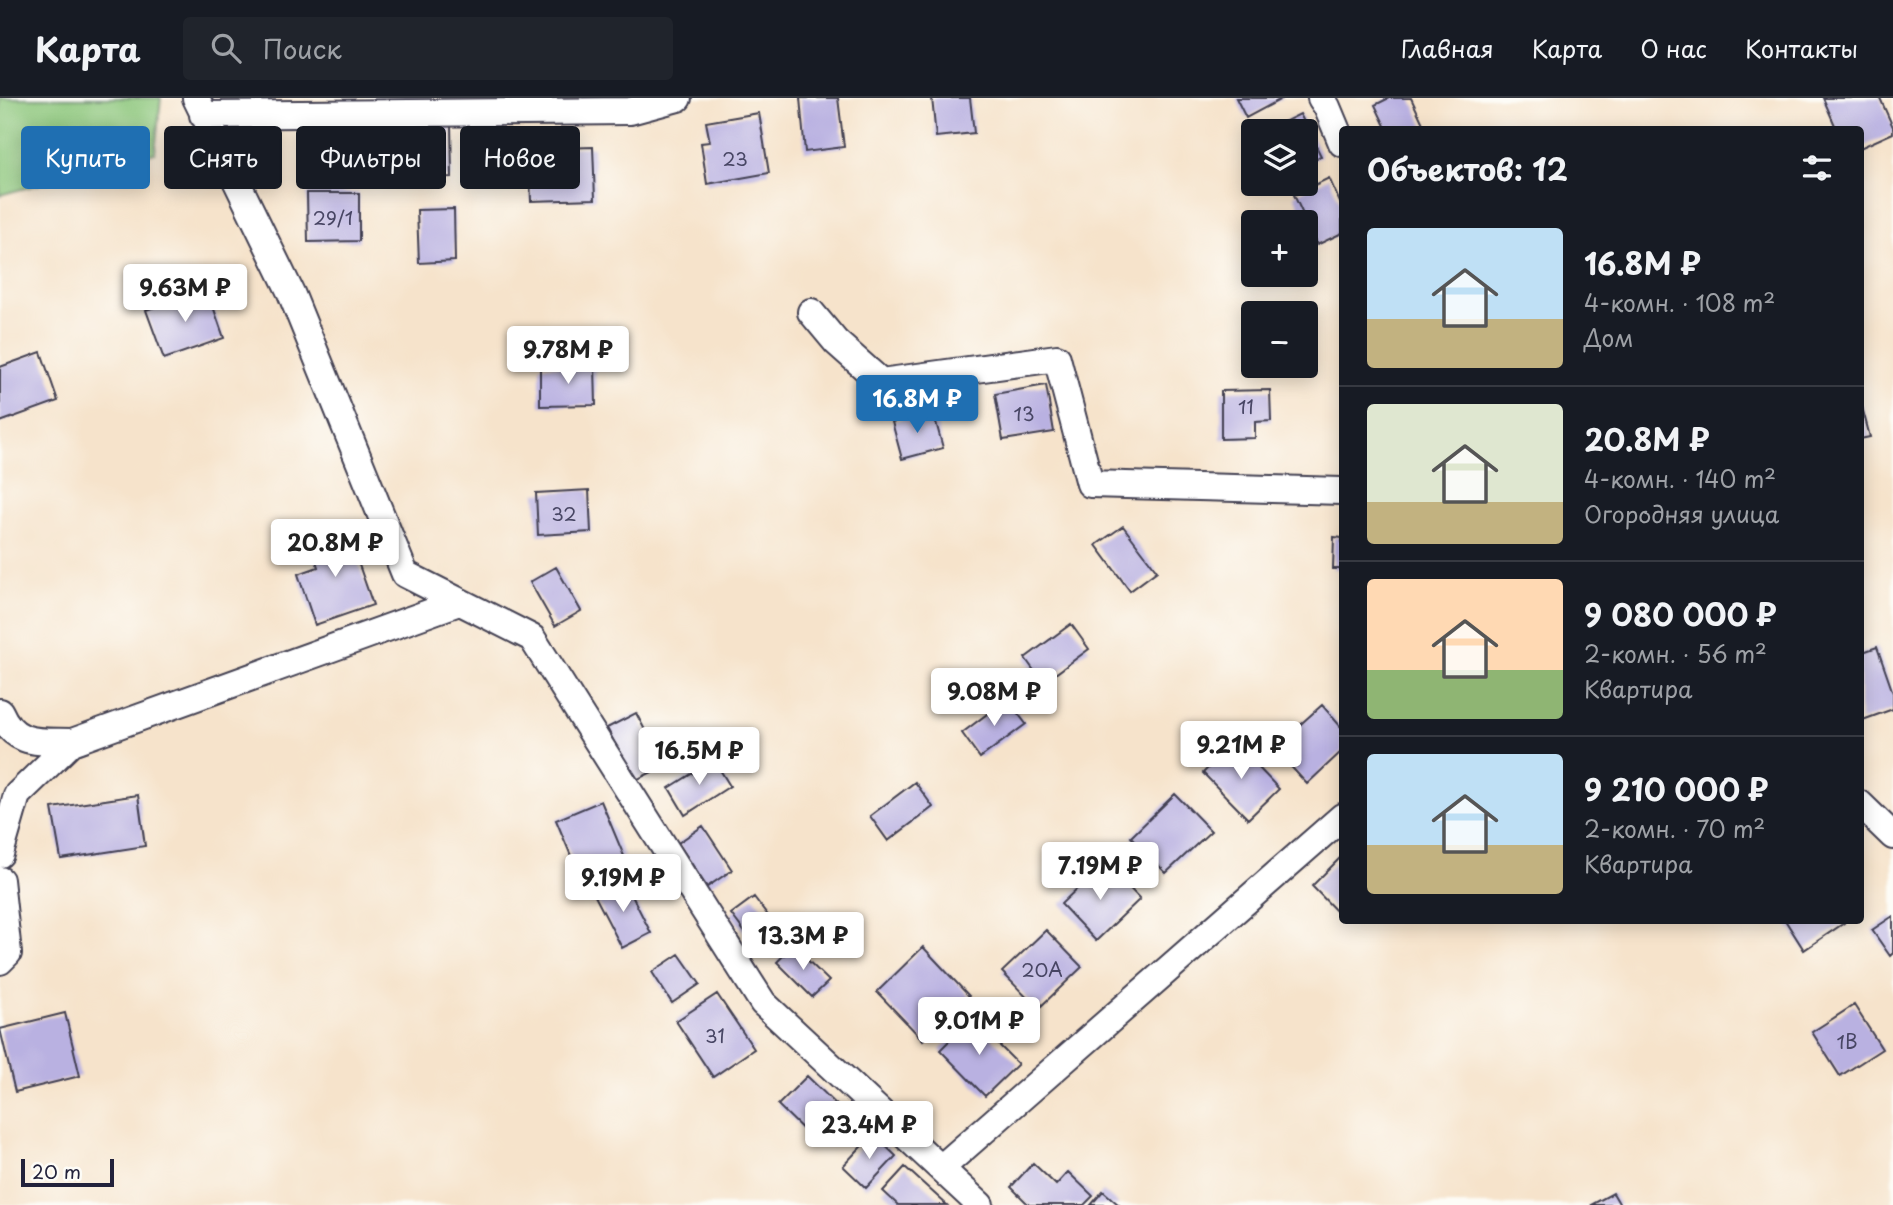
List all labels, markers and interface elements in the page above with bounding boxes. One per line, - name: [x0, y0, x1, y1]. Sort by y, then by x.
- search box: [183, 17, 673, 80]
- text: Карта: [35, 23, 141, 73]
- icon: search: [207, 29, 245, 67]
- text: Поиск: [263, 29, 342, 68]
- text: Главная: [1401, 30, 1494, 66]
- text: Карта: [1532, 30, 1602, 66]
- text: О нас: [1640, 30, 1707, 66]
- text: Контакты: [1745, 30, 1858, 66]
- map controls: [1241, 119, 1318, 378]
- button: layers: [1241, 119, 1318, 196]
- chip: Купить: [21, 126, 150, 189]
- chip: Снять: [164, 126, 282, 189]
- chip: Фильтры: [296, 126, 446, 189]
- chip: Новое: [460, 126, 580, 189]
- house number: 23: [722, 144, 748, 172]
- text: Объектов: 12: [1367, 146, 1568, 191]
- icon: filters: [1798, 149, 1836, 187]
- house number: 29/1: [313, 203, 353, 231]
- button: +: [1241, 210, 1318, 287]
- text: 16.8M ₽: [1584, 240, 1701, 285]
- icon: home: [1423, 256, 1507, 340]
- pin: 9.63M ₽: [120, 264, 250, 324]
- text: 9.63M ₽: [139, 269, 231, 304]
- text: 4-комн. · 108 m²: [1584, 285, 1775, 320]
- button: −: [1241, 301, 1318, 378]
- text: Дом: [1584, 320, 1633, 355]
- pin: 9.78M ₽: [503, 327, 633, 386]
- text: 9.78M ₽: [523, 331, 613, 366]
- pin: 16.8M ₽: [852, 376, 982, 435]
- text: 16.8M ₽: [872, 380, 962, 415]
- house number: 11: [1238, 392, 1254, 420]
- house number: 13: [1013, 399, 1035, 427]
- text: 20.8M ₽: [1584, 416, 1710, 461]
- icon: home: [1423, 432, 1507, 516]
- text: 4-комн. · 140 m²: [1584, 461, 1776, 496]
- text: Огородняя улица: [1584, 496, 1779, 531]
- house number: 32: [551, 499, 577, 527]
- pin: 20.8M ₽: [270, 519, 400, 579]
- text: 20.8M ₽: [287, 524, 383, 559]
- text: 9 080 000 ₽: [1584, 591, 1777, 636]
- icon: home: [1423, 607, 1507, 691]
- text: 2-комн. · 56 m²: [1584, 636, 1767, 671]
- pin: 9.08M ₽: [929, 668, 1059, 728]
- text: Квартира: [1584, 671, 1692, 706]
- text: 9.08M ₽: [947, 673, 1041, 708]
- pin: 9.21M ₽: [1176, 722, 1306, 781]
- text: 9.21M ₽: [1197, 726, 1285, 761]
- pin: 16.5M ₽: [634, 728, 764, 787]
- text: 16.5M ₽: [654, 732, 744, 767]
- text: 9 210 000 ₽: [1584, 766, 1768, 811]
- icon: home: [1423, 782, 1507, 866]
- text: 2-комн. · 70 m²: [1584, 811, 1765, 846]
- pin: 7.19M ₽: [1035, 842, 1165, 902]
- text: Квартира: [1584, 846, 1692, 881]
- text: 7.19M ₽: [1058, 847, 1142, 882]
- pin: 9.19M ₽: [558, 854, 688, 914]
- text: 9.19M ₽: [581, 859, 665, 894]
- pin: 13.3M ₽: [738, 912, 868, 972]
- text: 13.3M ₽: [758, 917, 848, 952]
- house number: 20А: [1021, 955, 1063, 983]
- pin: 9.01M ₽: [914, 998, 1044, 1057]
- text: 9.01M ₽: [934, 1002, 1024, 1037]
- house number: 31: [705, 1021, 725, 1049]
- house number: 1В: [1836, 1027, 1858, 1055]
- pin: 23.4M ₽: [804, 1102, 934, 1161]
- text: 23.4M ₽: [821, 1106, 917, 1141]
- scale bar: [21, 1156, 114, 1188]
- text: 20 m: [32, 1157, 81, 1185]

